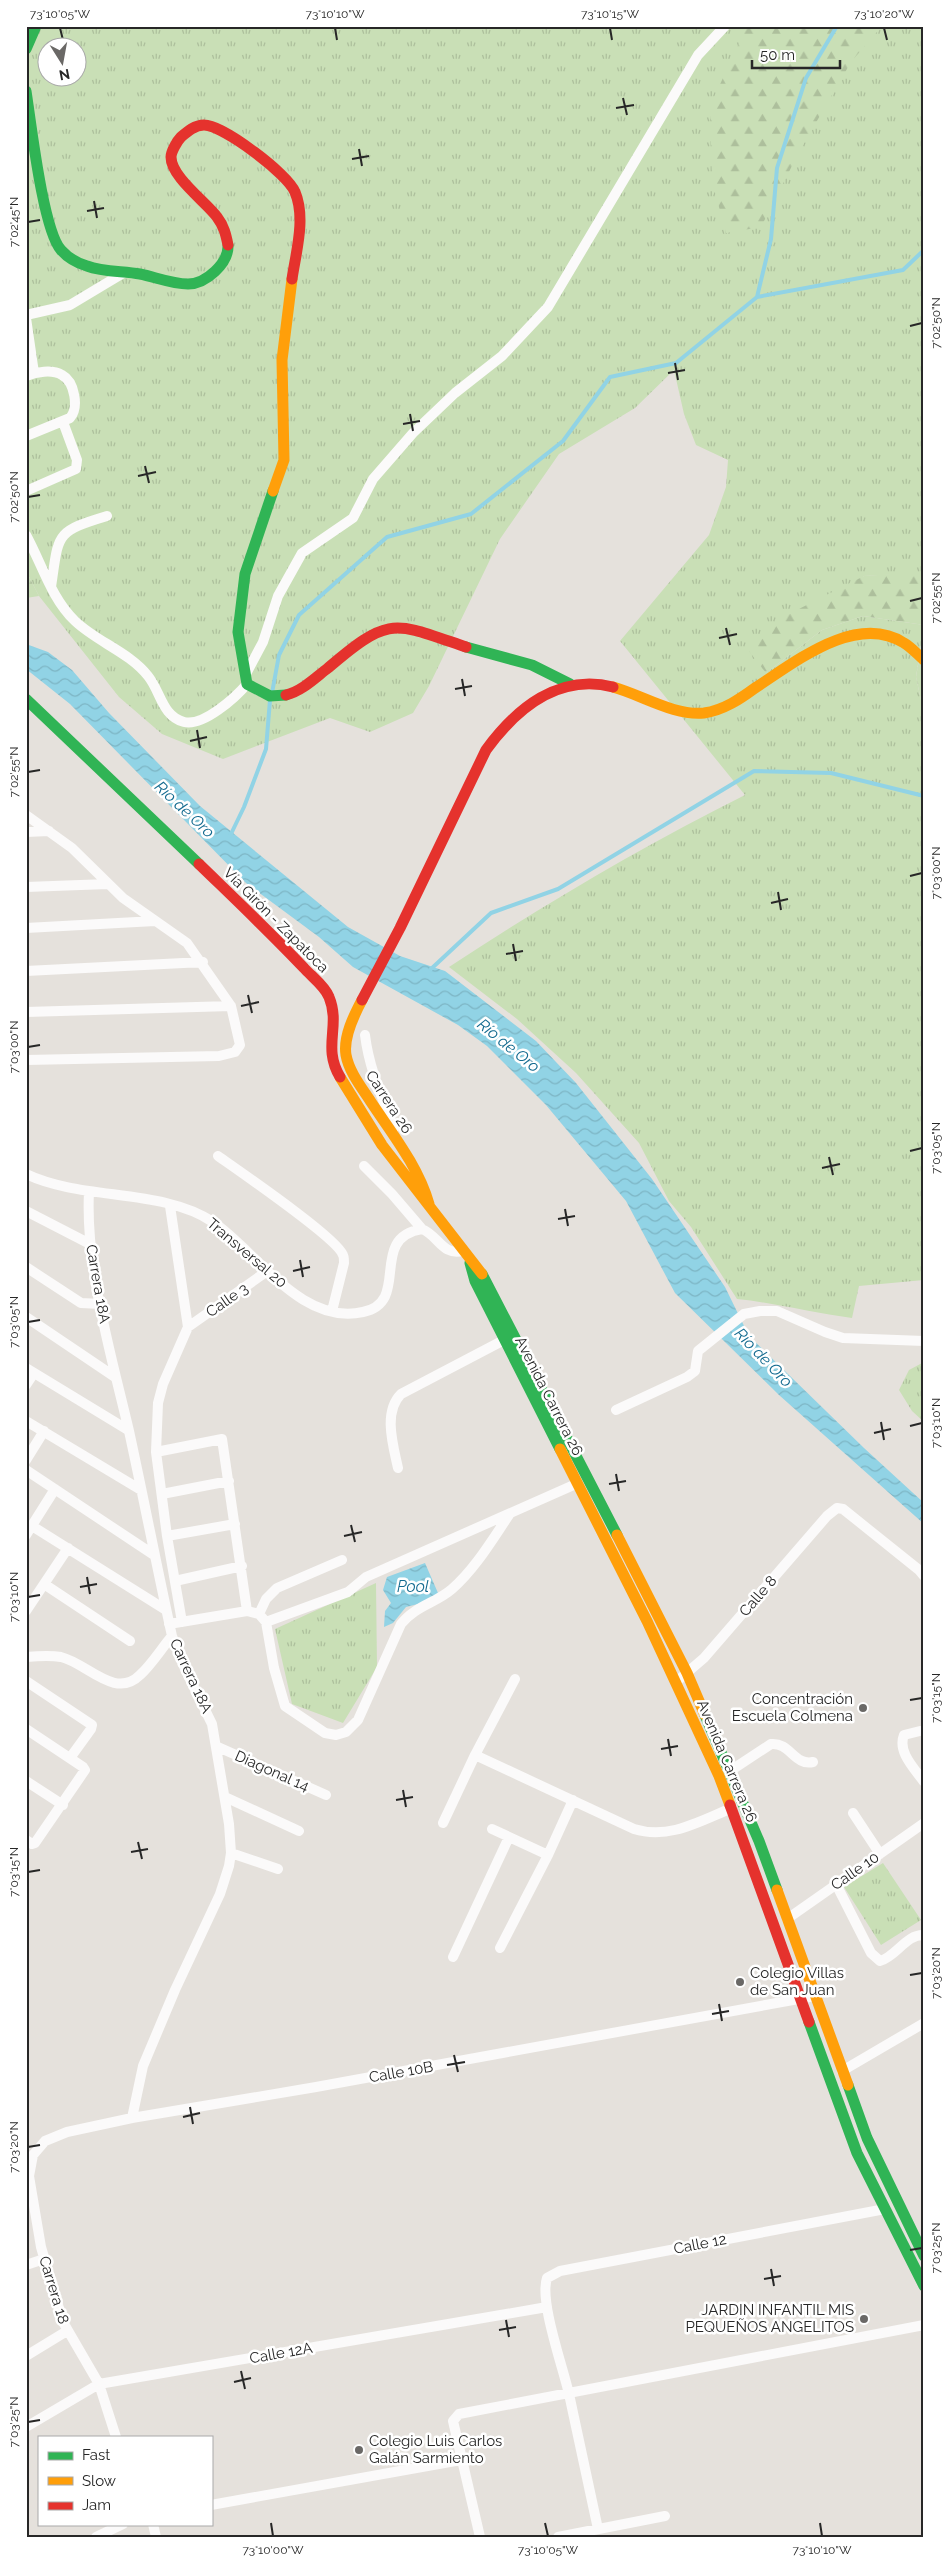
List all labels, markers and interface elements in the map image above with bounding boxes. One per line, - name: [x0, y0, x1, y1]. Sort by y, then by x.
- text: 73°10'05"W: [30, 7, 91, 21]
- text: 73°10'10"W: [306, 7, 365, 21]
- text: 73°10'15"W: [581, 7, 640, 21]
- text: 73°10'20"W: [854, 7, 914, 21]
- north arrow: [38, 38, 88, 88]
- scale bar: [752, 38, 840, 70]
- text: 50 m: [760, 46, 795, 64]
- text: N: [58, 66, 71, 84]
- text: 7°02'45"N: [7, 197, 21, 247]
- text: 7°02'50"N: [929, 297, 943, 349]
- text: 7°02'50"N: [7, 471, 21, 523]
- text: 7°02'55"N: [929, 573, 943, 623]
- text: 7°02'55"N: [7, 747, 21, 797]
- water label: Río de Oro: [151, 777, 218, 842]
- text: 7°03'00"N: [929, 847, 943, 899]
- street label: Vía Girón - Zapatoca: [220, 864, 332, 976]
- water label: Río de Oro: [474, 1015, 544, 1076]
- text: 7°03'00"N: [7, 1021, 21, 1073]
- street label: Carrera 26: [362, 1067, 416, 1137]
- text: 7°03'05"N: [929, 1122, 943, 1174]
- street label: Transversal 20: [203, 1214, 291, 1292]
- street label: Carrera 18A: [82, 1243, 114, 1325]
- street label: Calle 3: [202, 1279, 252, 1321]
- text: 7°03'05"N: [7, 1296, 21, 1348]
- water label: Río de Oro: [731, 1324, 796, 1391]
- street label: Avenida Carrera 26: [511, 1333, 587, 1459]
- text: 7°03'10"N: [929, 1398, 943, 1448]
- text: 7°03'10"N: [7, 1572, 21, 1622]
- street label: Calle 8: [735, 1572, 781, 1620]
- water label: Pool: [397, 1577, 429, 1596]
- street label: Carrera 18A: [166, 1636, 216, 1716]
- text: 7°03'15"N: [929, 1673, 943, 1723]
- place label: Concentración Escuela Colmena: [732, 1690, 853, 1725]
- street label: Avenida Carrera 26: [693, 1697, 761, 1825]
- marker: Concentración Escuela Colmena: [857, 1702, 869, 1714]
- street label: Diagonal 14: [232, 1747, 312, 1795]
- text: 7°03'15"N: [7, 1847, 21, 1897]
- street label: Calle 10: [827, 1848, 883, 1894]
- text: 7°03'20"N: [929, 1947, 943, 1999]
- place label: Colegio Villas de San Juan: [750, 1964, 844, 1999]
- marker: Colegio Villas de San Juan: [734, 1976, 746, 1988]
- street label: Calle 10B: [368, 2058, 434, 2086]
- text: 7°03'20"N: [7, 2121, 21, 2173]
- text: 7°03'25"N: [929, 2223, 943, 2273]
- street label: Calle 12: [672, 2230, 728, 2258]
- street label: Carrera 18: [35, 2254, 73, 2326]
- place label: JARDIN INFANTIL MIS PEQUEÑOS ANGELITOS: [686, 2301, 854, 2336]
- marker: JARDIN INFANTIL MIS PEQUEÑOS ANGELITOS: [858, 2313, 870, 2325]
- street label: Calle 12A: [248, 2339, 314, 2367]
- text: 7°03'25"N: [7, 2397, 21, 2447]
- place label: Colegio Luis Carlos Galán Sarmiento: [369, 2432, 502, 2467]
- legend: [38, 2436, 212, 2526]
- marker: Colegio Luis Carlos Galán Sarmiento: [353, 2444, 365, 2456]
- text: Fast: [82, 2446, 110, 2464]
- text: Slow: [82, 2472, 116, 2490]
- text: Jam: [82, 2496, 111, 2514]
- text: 73°10'00"W: [242, 2543, 304, 2557]
- text: 73°10'05"W: [518, 2543, 579, 2557]
- text: 73°10'10"W: [793, 2543, 852, 2557]

